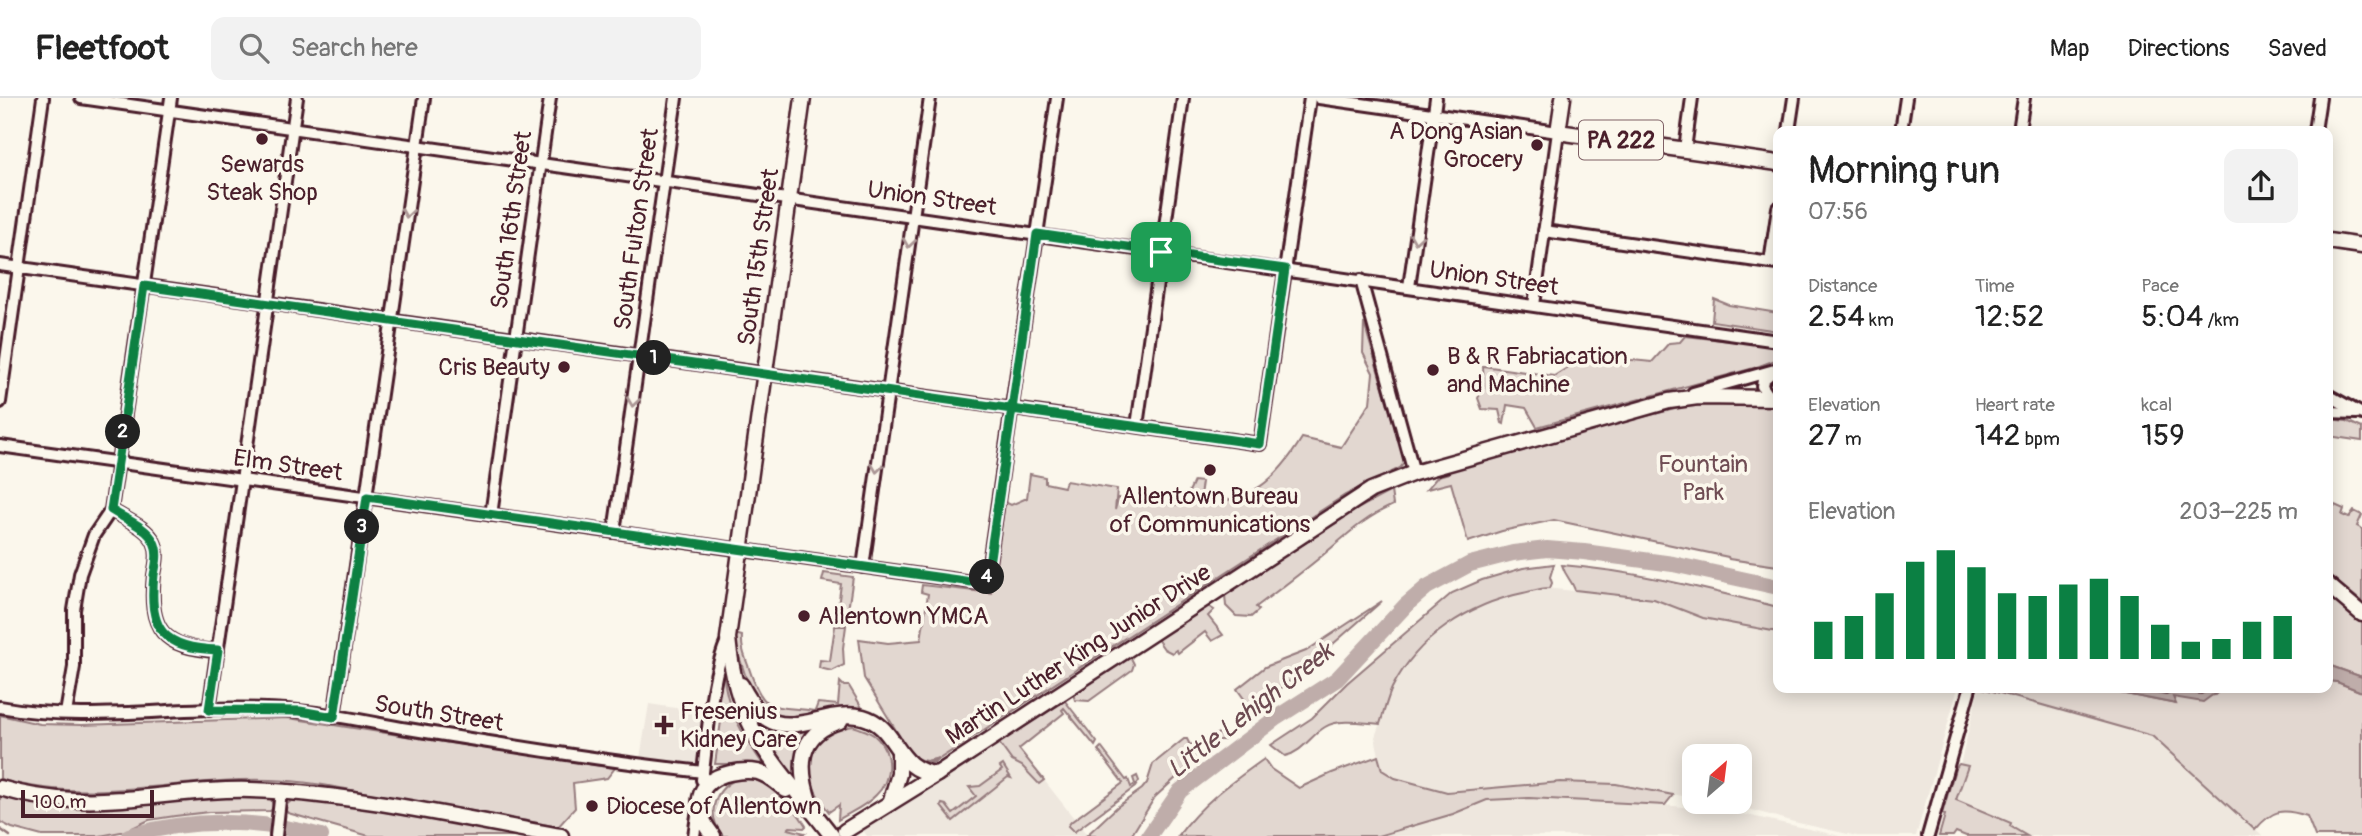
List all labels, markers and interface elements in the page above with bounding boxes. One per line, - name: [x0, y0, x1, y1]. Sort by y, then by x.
- search box: [211, 17, 701, 80]
- text: Fleetfoot: [35, 28, 169, 69]
- icon: search: [235, 29, 273, 67]
- text: Search here: [291, 32, 418, 64]
- text: Map: [2050, 34, 2090, 63]
- text: Directions: [2128, 34, 2229, 63]
- text: Saved: [2267, 34, 2327, 63]
- place label: A Dong Asian Grocery: [1389, 117, 1523, 174]
- road number: PA 222: [1579, 120, 1663, 159]
- street label: South Fulton Street: [608, 126, 665, 332]
- street label: South 16th Street: [485, 129, 538, 311]
- marker: Sewards Steak Shop: [254, 131, 270, 147]
- marker: A Dong Asian Grocery: [1529, 137, 1545, 153]
- text: Morning run: [1808, 147, 2000, 195]
- button: share: [2224, 149, 2298, 223]
- place label: Sewards Steak Shop: [206, 150, 318, 207]
- street label: South 15th Street: [732, 166, 785, 348]
- street label: Union Street: [865, 175, 999, 222]
- text: 07:56: [1808, 197, 1868, 226]
- one-way arrow: [400, 207, 415, 219]
- pin: [1131, 222, 1191, 282]
- icon: arrive: [1142, 233, 1180, 271]
- one-way arrow: [1409, 233, 1424, 245]
- one-way arrow: [902, 237, 917, 249]
- street label: Union Street: [1427, 255, 1561, 302]
- text: Distance: [1808, 274, 1877, 298]
- text: Time: [1975, 274, 2014, 298]
- text: Pace: [2141, 274, 2179, 298]
- text: 2.54: [1808, 298, 1865, 335]
- text: 12:52: [1975, 298, 2044, 335]
- text: 5:04: [2141, 298, 2204, 335]
- text: km: [1865, 308, 1894, 332]
- text: /km: [2204, 308, 2239, 332]
- pin: 1: [636, 341, 672, 376]
- place label: B & R Fabriacation and Machine: [1447, 342, 1628, 399]
- text: 1: [650, 345, 657, 369]
- place label: Cris Beauty: [438, 353, 550, 382]
- marker: Cris Beauty: [556, 359, 572, 375]
- marker: B & R Fabriacation and Machine: [1425, 362, 1441, 378]
- text: Elevation: [1808, 393, 1880, 417]
- text: Heart rate: [1975, 393, 2055, 417]
- text: kcal: [2141, 393, 2172, 417]
- one-way arrow: [626, 396, 641, 408]
- pin: 2: [106, 414, 140, 450]
- text: 27: [1808, 417, 1841, 454]
- text: 142: [1975, 417, 2021, 454]
- text: 159: [2141, 417, 2185, 454]
- text: 2: [117, 419, 128, 443]
- text: m: [1841, 427, 1862, 451]
- text: bpm: [2021, 427, 2060, 451]
- street label: Elm Street: [232, 443, 345, 488]
- park label: Fountain Park: [1658, 450, 1748, 507]
- one-way arrow: [870, 462, 885, 474]
- marker: Allentown Bureau of Communications: [1202, 462, 1218, 478]
- place label: Allentown Bureau of Communications: [1110, 482, 1310, 539]
- text: Elevation: [1808, 497, 1896, 526]
- text: 203–225 m: [2179, 497, 2298, 526]
- pin: 3: [344, 510, 380, 544]
- text: 3: [356, 514, 367, 538]
- street label: Martin Luther King Junior Drive: [940, 558, 1216, 751]
- pin: 4: [970, 560, 1004, 594]
- text: 4: [981, 564, 992, 588]
- place label: Allentown YMCA: [818, 602, 989, 631]
- marker: Allentown YMCA: [796, 608, 812, 624]
- water label: Little Lehigh Creek: [1161, 635, 1342, 786]
- street label: South Street: [372, 689, 506, 738]
- place label: Fresenius Kidney Care: [680, 697, 797, 754]
- marker: Fresenius Kidney Care: [654, 715, 674, 735]
- north arrow: [1682, 744, 1752, 814]
- map controls: [1682, 744, 1752, 814]
- scale bar: [21, 787, 154, 819]
- text: 100 m: [32, 790, 86, 814]
- place label: Diocese of Allentown: [606, 792, 822, 821]
- marker: Diocese of Allentown: [584, 798, 600, 814]

